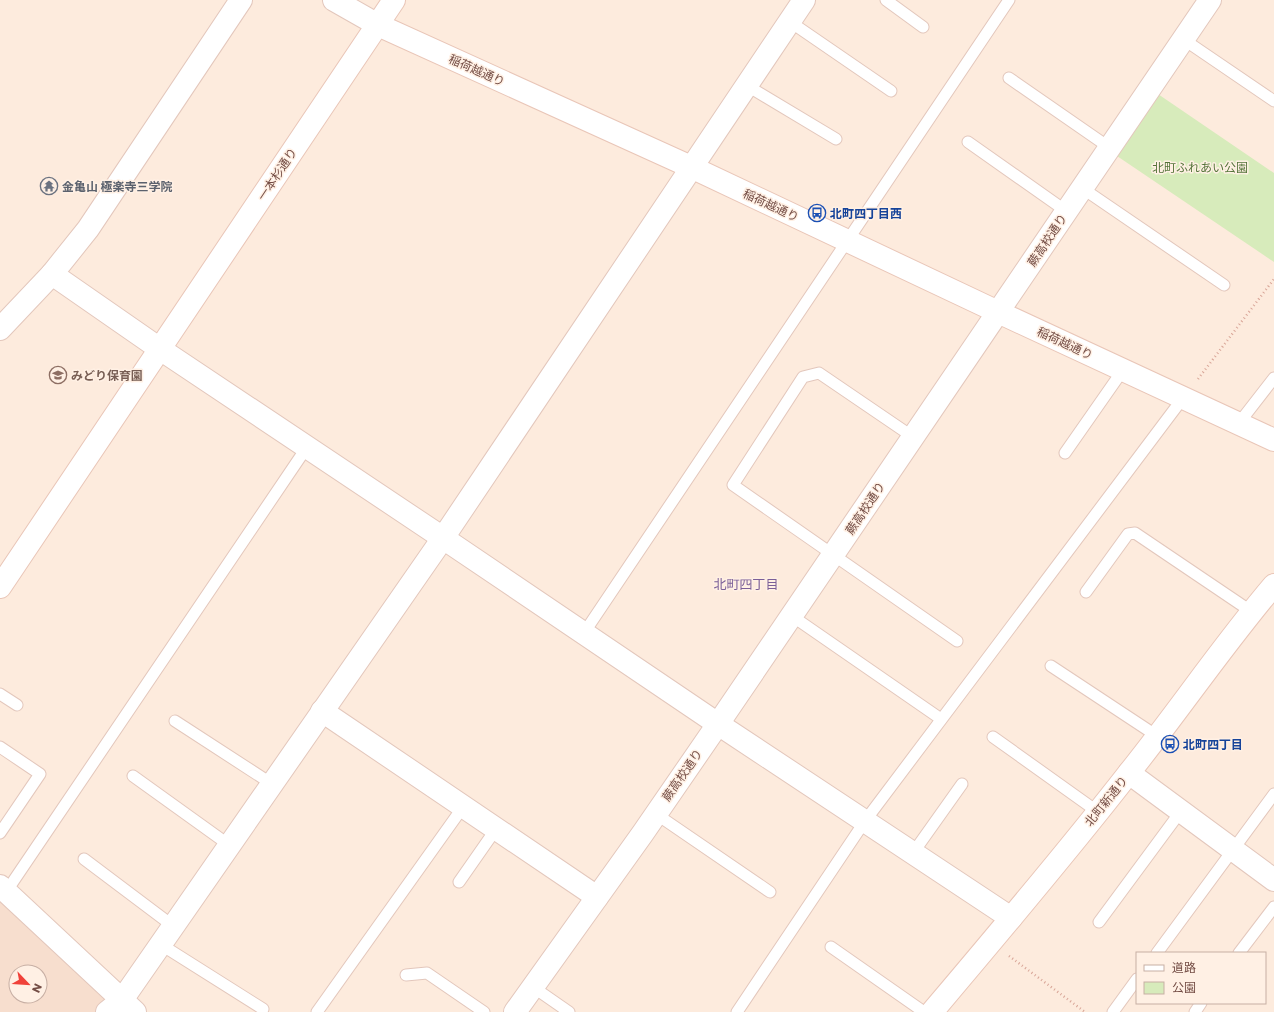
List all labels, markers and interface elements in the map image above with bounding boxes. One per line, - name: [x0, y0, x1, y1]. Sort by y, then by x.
- street label: 稲荷越通り: [446, 50, 508, 90]
- street label: 一本杉通り: [253, 144, 301, 204]
- park label: 北町ふれあい公園: [1152, 159, 1248, 176]
- temple icon: 金亀山 極楽寺三学院: [39, 176, 59, 196]
- place label: 金亀山 極楽寺三学院: [62, 178, 173, 195]
- street label: 稲荷越通り: [740, 185, 802, 225]
- bus stop icon: 北町四丁目西: [807, 203, 827, 223]
- place label: 北町四丁目西: [830, 205, 902, 222]
- street label: 蕨高校通り: [1023, 210, 1071, 270]
- street label: 稲荷越通り: [1034, 323, 1096, 363]
- school or university icon: みどり保育園: [48, 365, 68, 385]
- place label: みどり保育園: [71, 367, 143, 384]
- street label: 蕨高校通り: [841, 478, 889, 538]
- district label: 北町四丁目: [713, 575, 779, 594]
- bus stop icon: 北町四丁目: [1160, 734, 1180, 754]
- place label: 北町四丁目: [1183, 736, 1243, 753]
- street label: 蕨高校通り: [658, 746, 706, 804]
- street label: 北町新通り: [1081, 772, 1131, 830]
- legend: [1136, 952, 1266, 1004]
- text: 道路: [1172, 959, 1196, 976]
- north arrow: [8, 964, 48, 1004]
- text: 公園: [1172, 979, 1196, 996]
- text: N: [28, 981, 46, 995]

